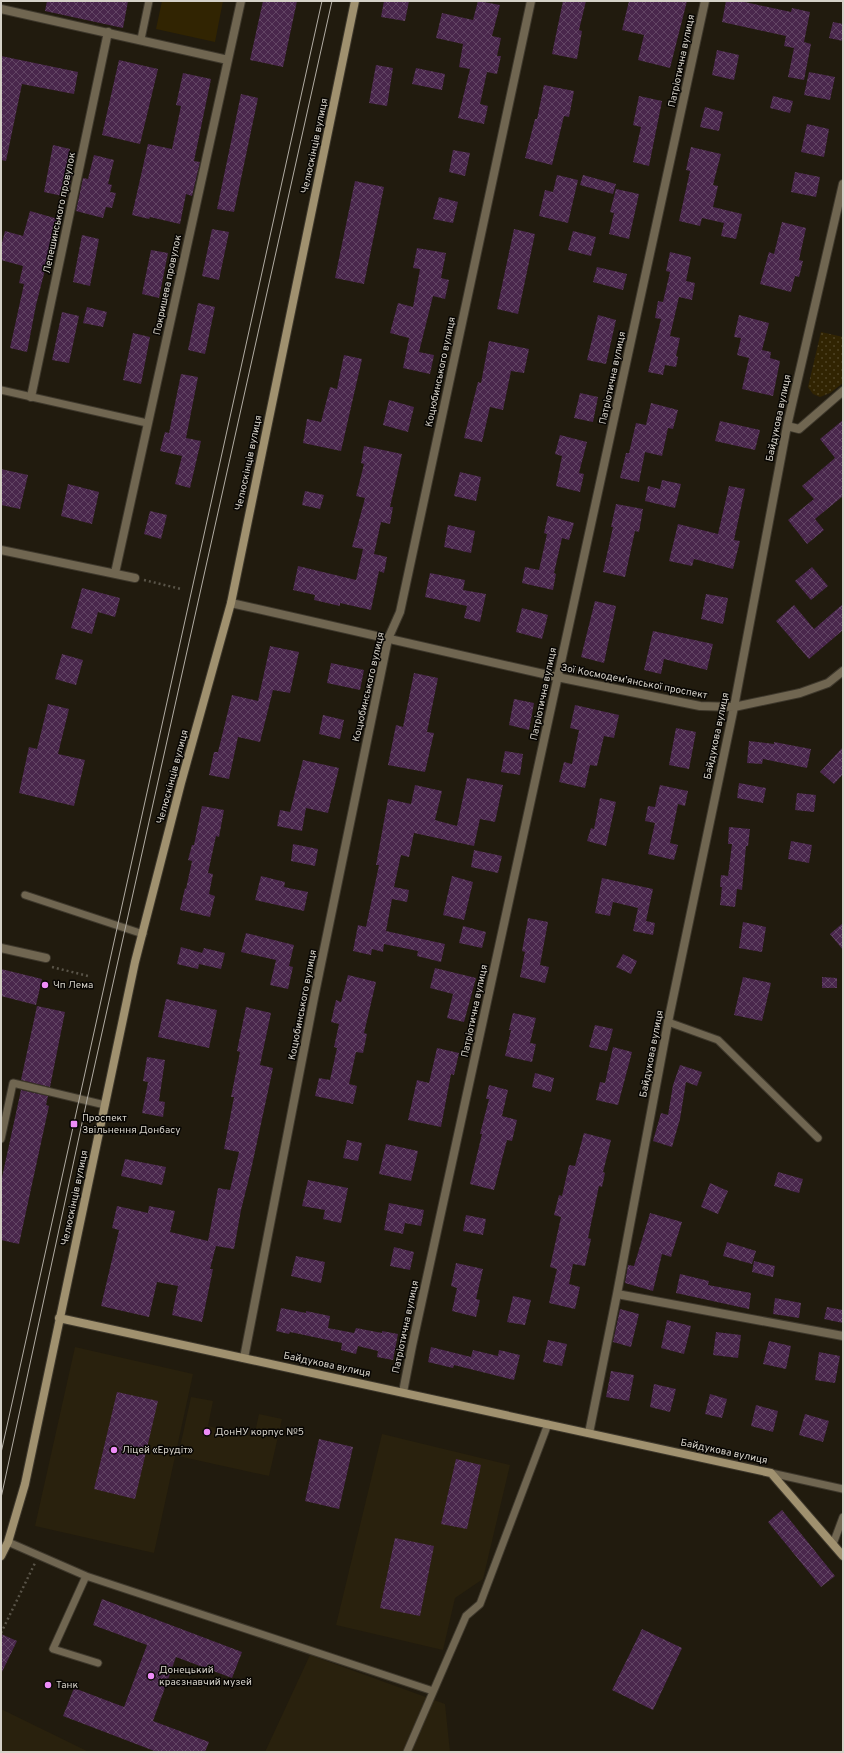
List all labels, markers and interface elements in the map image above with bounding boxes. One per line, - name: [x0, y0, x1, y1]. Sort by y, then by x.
- street label: Патріотична вулиця: [666, 13, 698, 109]
- street label: Челюскінців вулиця: [299, 97, 331, 195]
- street label: Лепешинського провулок: [41, 151, 79, 275]
- street label: Покришева провулок: [151, 233, 185, 336]
- street label: Коцюбинського вулиця: [423, 316, 459, 428]
- street label: Патріотична вулиця: [597, 330, 629, 426]
- street label: Байдукова вулиця: [763, 373, 795, 463]
- street label: Челюскінців вулиця: [233, 414, 265, 512]
- street label: Коцюбинського вулиця: [350, 631, 388, 743]
- street label: Патріотична вулиця: [528, 646, 560, 742]
- street label: Зої Космодем’янської проспект: [560, 661, 709, 703]
- street label: Байдукова вулиця: [701, 691, 733, 781]
- street label: Челюскінців вулиця: [154, 728, 192, 826]
- street label: Коцюбинського вулиця: [286, 949, 320, 1061]
- street label: Патріотична вулиця: [459, 963, 491, 1059]
- place label: Чп Лема: [53, 979, 93, 992]
- marker: Чп Лема: [40, 980, 50, 990]
- street label: Байдукова вулиця: [637, 1009, 667, 1099]
- place label: Проспект Звільнення Донбасу: [82, 1112, 181, 1137]
- marker: Проспект Звільнення Донбасу: [69, 1119, 79, 1129]
- street label: Челюскінців вулиця: [59, 1149, 91, 1247]
- street label: Патріотична вулиця: [390, 1279, 422, 1375]
- street label: Байдукова вулиця: [282, 1349, 372, 1381]
- place label: ДонНУ корпус №5: [215, 1426, 304, 1439]
- marker: ДонНУ корпус №5: [202, 1427, 212, 1437]
- street label: Байдукова вулиця: [679, 1436, 769, 1468]
- place label: Ліцей «Ерудіт»: [122, 1444, 193, 1457]
- marker: Ліцей «Ерудіт»: [109, 1445, 119, 1455]
- place label: Донецький краєзнавчий музей: [159, 1664, 252, 1689]
- marker: Донецький краєзнавчий музей: [146, 1671, 156, 1681]
- place label: Танк: [56, 1679, 78, 1692]
- marker: Танк: [43, 1680, 53, 1690]

